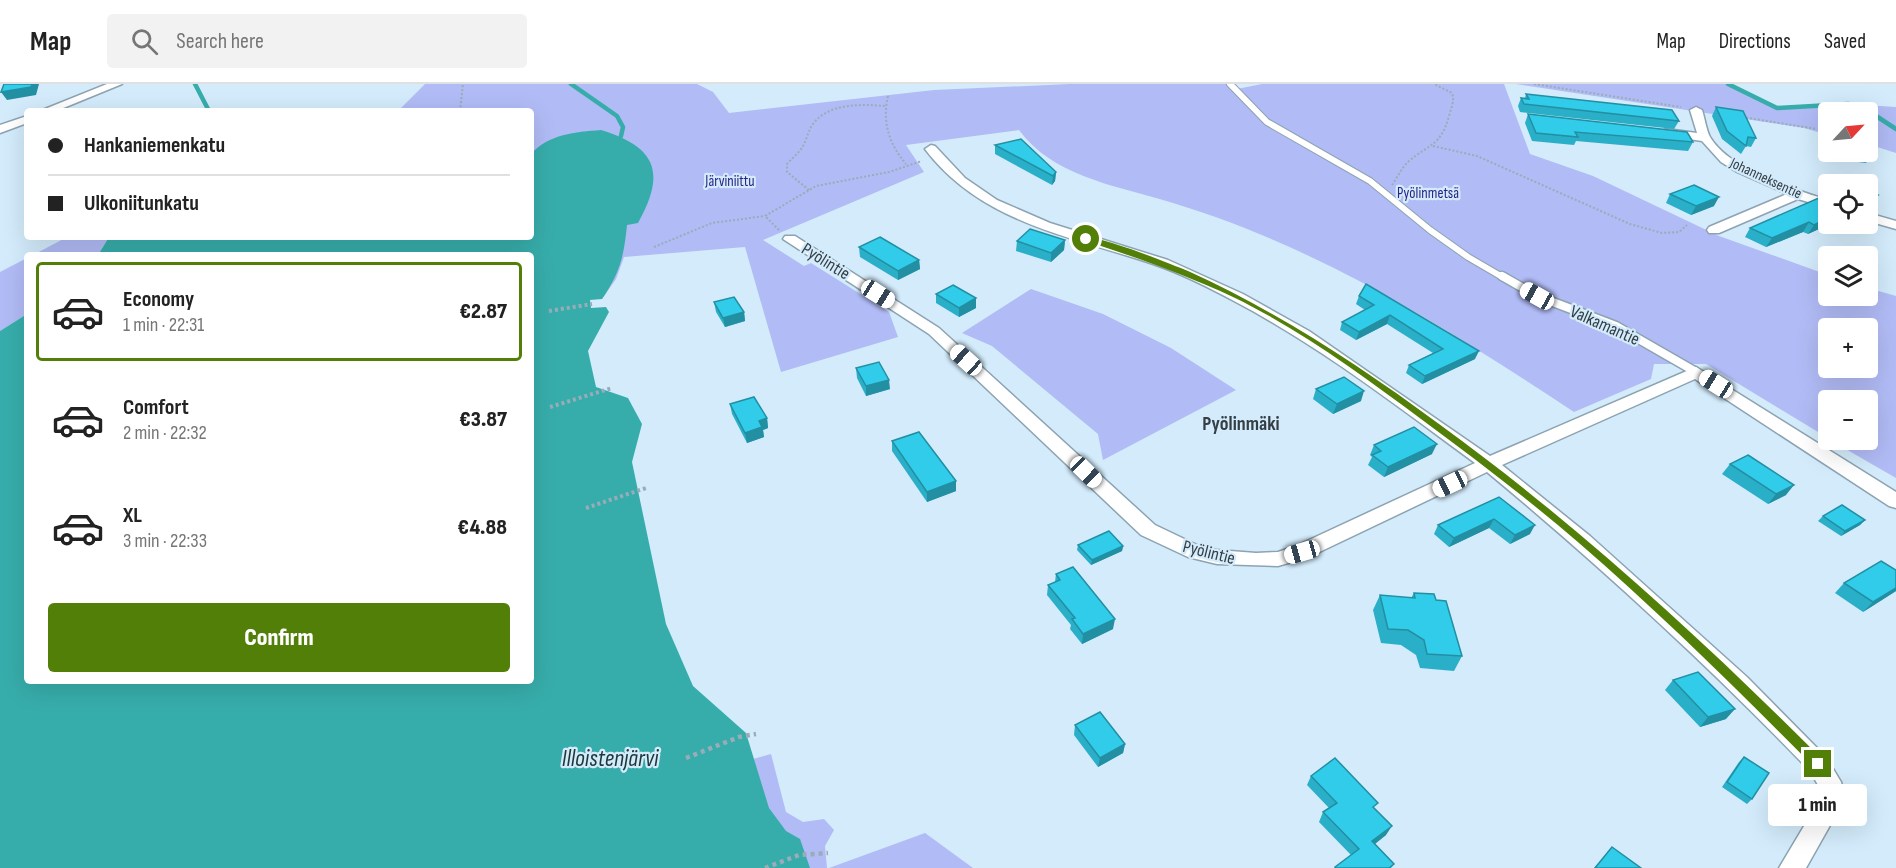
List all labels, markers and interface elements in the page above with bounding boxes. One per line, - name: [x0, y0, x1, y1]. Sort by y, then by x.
- search box: [107, 14, 527, 68]
- text: Map: [30, 25, 71, 58]
- icon: search: [128, 25, 161, 58]
- text: Search here: [176, 28, 264, 55]
- text: Map: [1656, 29, 1686, 54]
- text: Directions: [1719, 29, 1791, 54]
- text: Saved: [1824, 29, 1866, 54]
- north arrow: [1818, 102, 1878, 162]
- map controls: [1818, 102, 1878, 450]
- text: Hankaniemenkatu: [84, 132, 225, 159]
- street label: Johanneksentie: [1726, 153, 1805, 203]
- park label: Järviniittu: [704, 172, 755, 191]
- button: locate: [1818, 174, 1878, 234]
- park label: Pyölinmetsä: [1397, 184, 1459, 203]
- text: Ulkoniitunkatu: [84, 190, 199, 217]
- route start: [1072, 225, 1099, 252]
- street label: Pyölintie: [798, 238, 854, 284]
- button: layers: [1818, 246, 1878, 306]
- car: [858, 277, 898, 311]
- car: [1517, 279, 1557, 313]
- icon: car: [51, 285, 105, 339]
- text: Economy: [123, 286, 194, 313]
- text: €2.87: [459, 298, 507, 325]
- street label: Valkamantie: [1567, 301, 1643, 350]
- text: 1 min · 22:31: [123, 313, 204, 337]
- button: +: [1818, 318, 1878, 378]
- car: [947, 341, 985, 379]
- car: [1696, 367, 1736, 401]
- button: −: [1818, 390, 1878, 450]
- icon: car: [51, 393, 105, 447]
- text: Comfort: [123, 394, 189, 421]
- text: €3.87: [459, 406, 507, 433]
- district label: Pyölinmäki: [1202, 412, 1280, 436]
- text: 2 min · 22:32: [123, 421, 207, 445]
- car: [1067, 453, 1105, 491]
- car: [1430, 468, 1470, 500]
- icon: car: [51, 501, 105, 555]
- text: XL: [123, 502, 142, 529]
- text: €4.88: [457, 514, 507, 541]
- text: 3 min · 22:33: [123, 529, 207, 553]
- street label: Pyölintie: [1181, 536, 1237, 569]
- car: [1282, 538, 1322, 566]
- button: Confirm: [48, 603, 510, 672]
- water label: Illoistenjärvi: [562, 744, 659, 773]
- route end: [1804, 750, 1831, 777]
- callout: 1 min: [1768, 785, 1868, 827]
- text: 1 min: [1798, 793, 1837, 817]

